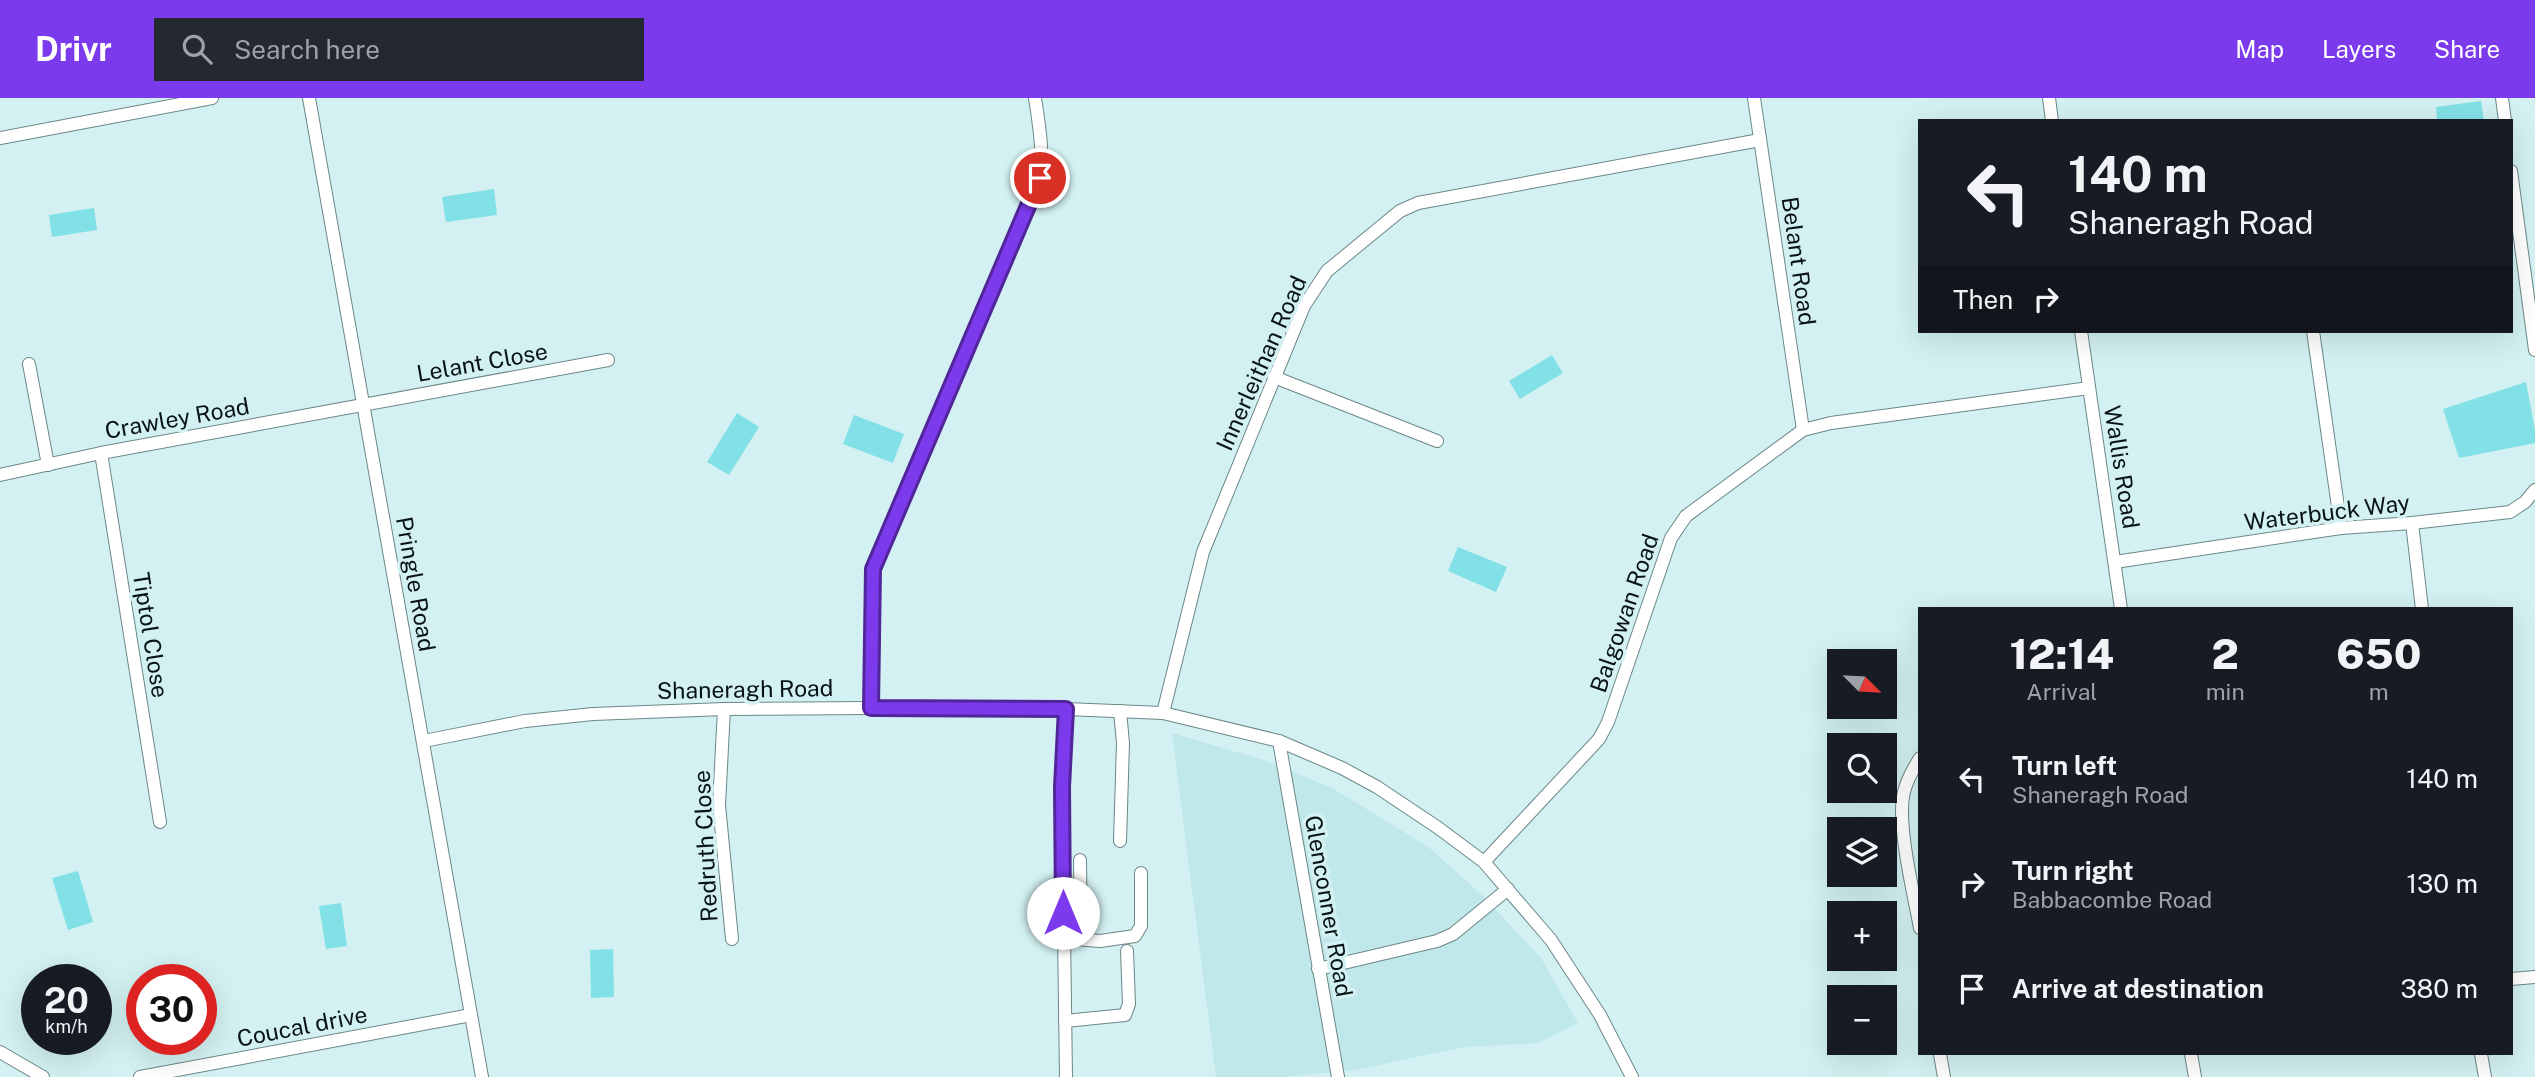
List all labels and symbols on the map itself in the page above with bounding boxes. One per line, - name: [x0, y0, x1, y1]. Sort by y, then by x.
- pin: [1010, 148, 1070, 208]
- street label: Belant Road: [1777, 195, 1821, 327]
- street label: Innerleithan Road: [1210, 271, 1312, 455]
- street label: Lelant Close: [414, 337, 550, 387]
- street label: Crawley Road: [103, 392, 251, 444]
- street label: Wallis Road: [2099, 403, 2145, 531]
- street label: Waterbuck Way: [2243, 488, 2411, 536]
- street label: Pringle Road: [391, 514, 441, 654]
- street label: Balgowan Road: [1584, 530, 1664, 696]
- street label: Tiptol Close: [128, 570, 174, 700]
- north arrow: [1827, 649, 1897, 719]
- street label: Shaneragh Road: [656, 674, 834, 704]
- street label: Redruth Close: [688, 769, 722, 923]
- street label: Glenconner Road: [1300, 813, 1358, 999]
- position arrow: [1026, 876, 1100, 950]
- speed limit sign: 30: [126, 964, 217, 1055]
- street label: Coucal drive: [234, 1000, 370, 1052]

